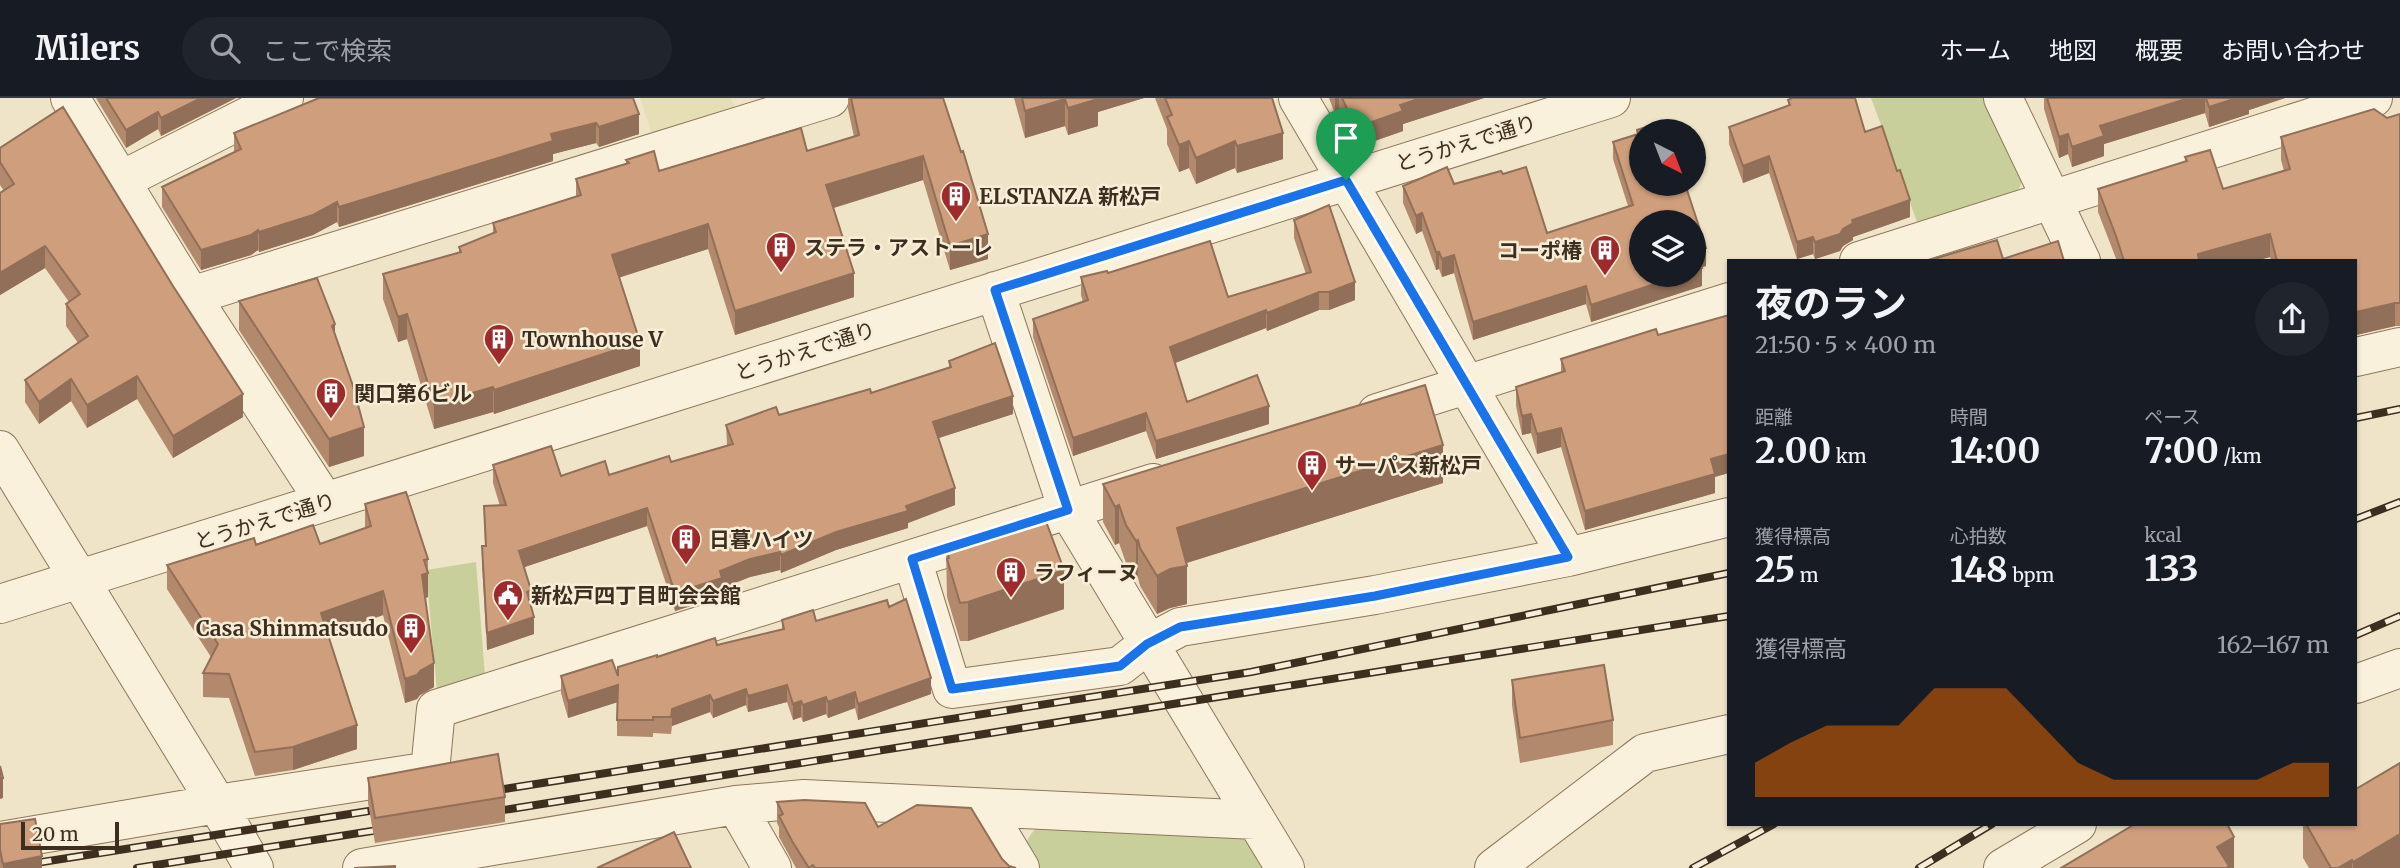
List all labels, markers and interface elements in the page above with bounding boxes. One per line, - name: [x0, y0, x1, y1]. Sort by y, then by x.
- search box: [182, 17, 672, 80]
- text: Milers: [35, 28, 140, 69]
- icon: search: [206, 29, 244, 67]
- text: ここで検索: [262, 34, 392, 67]
- text: ホーム: [1940, 35, 2011, 66]
- text: 地図: [2049, 35, 2097, 66]
- text: 概要: [2135, 35, 2183, 66]
- text: お問い合わせ: [2221, 35, 2365, 66]
- pin: [1316, 108, 1376, 180]
- street label: とうかえで通り: [1392, 109, 1540, 177]
- icon: arrive: [1327, 119, 1365, 157]
- north arrow: [1629, 119, 1706, 196]
- map controls: [1629, 119, 1706, 287]
- building icon: ELSTANZA 新松戸: [939, 179, 973, 223]
- place label: ELSTANZA 新松戸: [979, 183, 1161, 210]
- button: layers: [1629, 210, 1706, 287]
- building icon: ステラ・アストーレ: [764, 230, 798, 274]
- building icon: コーポ椿: [1588, 233, 1622, 277]
- place label: ステラ・アストーレ: [804, 234, 993, 261]
- place label: コーポ椿: [1498, 237, 1582, 264]
- text: 夜のラン: [1755, 280, 1907, 327]
- button: share: [2255, 282, 2329, 356]
- street label: とうかえで通り: [731, 316, 879, 386]
- building icon: Townhouse V: [482, 322, 516, 366]
- place label: Townhouse V: [522, 326, 663, 353]
- text: 21:50 · 5 × 400 m: [1755, 330, 1936, 359]
- building icon: 関口第6ビル: [314, 376, 348, 420]
- place label: 関口第6ビル: [354, 380, 472, 407]
- text: 距離: [1755, 405, 1793, 429]
- text: 時間: [1950, 405, 1988, 429]
- text: ペース: [2144, 405, 2200, 429]
- text: 2.00: [1755, 429, 1831, 473]
- text: 14:00: [1950, 429, 2041, 473]
- text: 7:00: [2144, 429, 2219, 473]
- text: km: [1831, 444, 1867, 468]
- text: /km: [2219, 444, 2262, 468]
- building icon: サーパス新松戸: [1295, 448, 1329, 492]
- place label: サーパス新松戸: [1335, 452, 1482, 479]
- street label: とうかえで通り: [191, 487, 339, 555]
- building icon: 日暮ハイツ: [669, 522, 703, 566]
- text: kcal: [2144, 523, 2182, 547]
- text: 獲得標高: [1755, 524, 1831, 548]
- text: 心拍数: [1950, 524, 2007, 548]
- place label: 日暮ハイツ: [709, 526, 814, 553]
- text: 133: [2144, 547, 2199, 591]
- text: 25: [1755, 548, 1795, 592]
- text: 148: [1950, 548, 2008, 592]
- building icon: ラフィーヌ: [994, 555, 1028, 599]
- place label: ラフィーヌ: [1034, 559, 1139, 586]
- text: m: [1795, 563, 1819, 587]
- text: bpm: [2008, 563, 2054, 587]
- public building icon: 新松戸四丁目町会会館: [491, 578, 525, 622]
- place label: 新松戸四丁目町会会館: [531, 582, 741, 609]
- building icon: Casa Shinmatsudo: [394, 611, 428, 655]
- place label: Casa Shinmatsudo: [196, 615, 388, 642]
- text: 162–167 m: [2217, 630, 2329, 659]
- text: 獲得標高: [1755, 634, 1847, 663]
- scale bar: [21, 819, 119, 851]
- text: 20 m: [32, 822, 79, 846]

